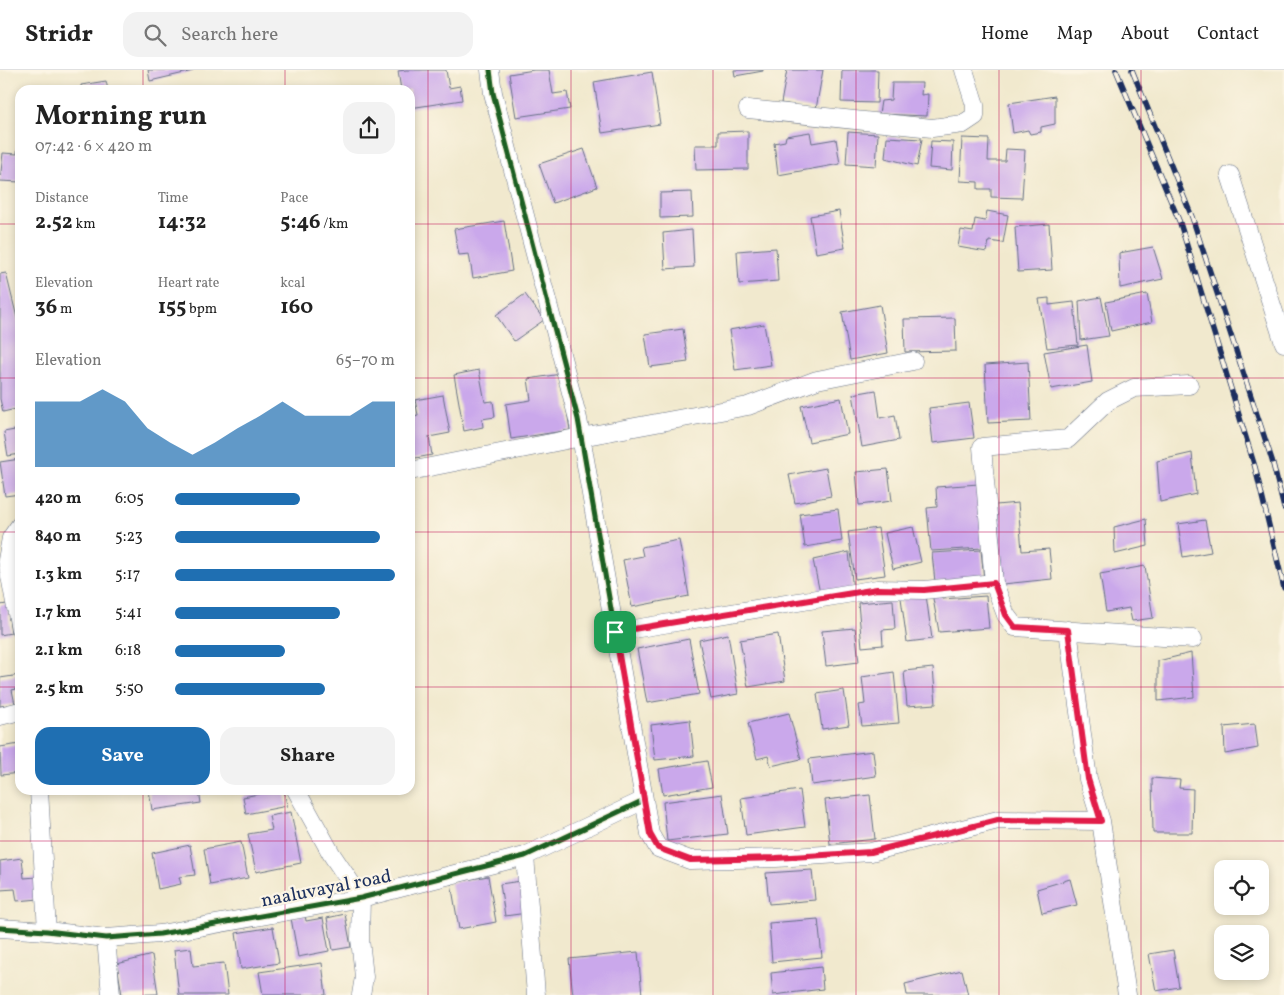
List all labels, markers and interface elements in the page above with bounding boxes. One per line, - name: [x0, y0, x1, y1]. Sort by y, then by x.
- search box: [123, 12, 473, 57]
- text: Stridr: [25, 18, 93, 52]
- icon: search: [141, 21, 169, 49]
- text: Search here: [181, 22, 278, 48]
- text: Home: [981, 22, 1029, 47]
- text: Map: [1057, 22, 1093, 47]
- text: About: [1121, 22, 1169, 47]
- text: Contact: [1197, 22, 1259, 47]
- text: Morning run: [35, 97, 207, 136]
- button: share: [343, 102, 395, 154]
- text: 07:42 · 6 × 420 m: [35, 136, 152, 158]
- text: Distance: [35, 189, 89, 208]
- text: Time: [158, 189, 188, 208]
- text: Pace: [280, 189, 308, 208]
- text: 2.52: [35, 208, 73, 237]
- text: 14:32: [158, 208, 206, 237]
- text: 5:46: [280, 208, 321, 237]
- text: km: [73, 215, 96, 234]
- text: /km: [321, 215, 349, 234]
- text: Elevation: [35, 274, 93, 293]
- text: Heart rate: [158, 274, 219, 293]
- text: kcal: [280, 274, 305, 293]
- text: 36: [35, 293, 57, 322]
- text: 155: [158, 293, 186, 322]
- text: 160: [280, 293, 313, 322]
- text: m: [57, 300, 72, 319]
- text: bpm: [186, 300, 217, 319]
- text: Elevation: [35, 350, 102, 372]
- text: 65–70 m: [336, 350, 395, 372]
- text: 420 m: [35, 488, 81, 510]
- text: 6:05: [115, 488, 144, 510]
- text: 840 m: [35, 526, 81, 548]
- text: 5:23: [115, 526, 143, 548]
- text: 1.3 km: [35, 564, 82, 586]
- text: 5:17: [115, 564, 140, 586]
- text: 1.7 km: [35, 602, 82, 624]
- text: 5:41: [115, 602, 142, 624]
- pin: [594, 611, 636, 653]
- icon: arrive: [601, 618, 629, 646]
- text: 2.1 km: [35, 640, 83, 662]
- text: 6:18: [115, 640, 141, 662]
- text: 2.5 km: [35, 678, 84, 700]
- text: 5:50: [115, 678, 143, 700]
- button: Save: [35, 727, 210, 785]
- button: Share: [220, 727, 395, 785]
- map controls: [1214, 860, 1269, 980]
- button: locate: [1214, 860, 1269, 915]
- street label: naaluvayal road: [259, 864, 394, 914]
- button: layers: [1214, 925, 1269, 980]

